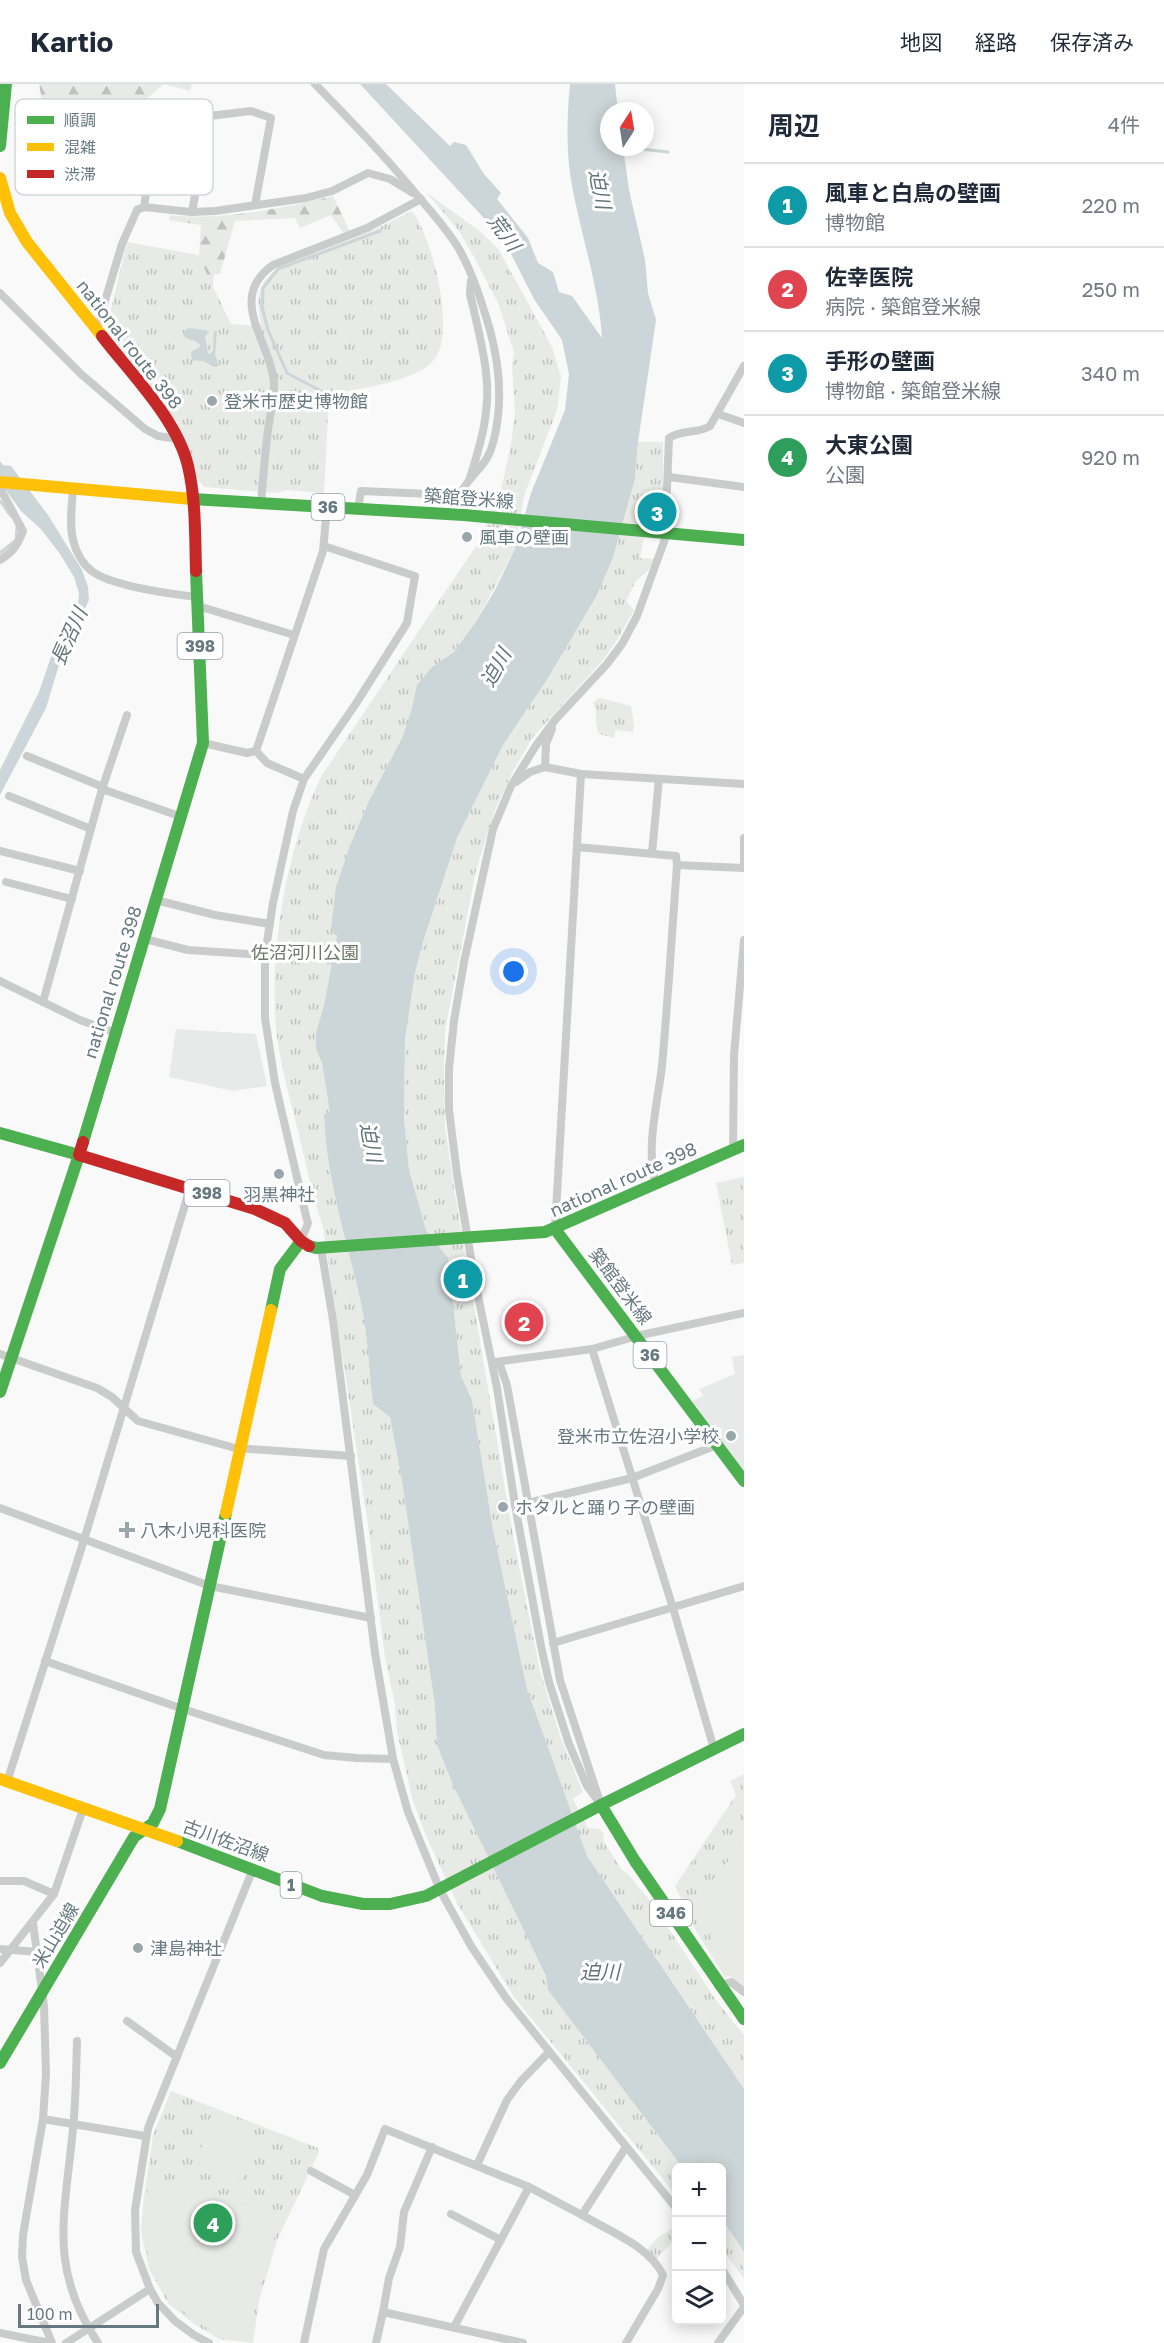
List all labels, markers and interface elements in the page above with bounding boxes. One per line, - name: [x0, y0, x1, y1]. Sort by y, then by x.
- text: Kartio: [30, 25, 113, 58]
- text: 地図: [900, 29, 942, 55]
- text: 経路: [975, 29, 1017, 55]
- text: 保存済み: [1050, 29, 1134, 55]
- legend: [15, 99, 213, 195]
- north arrow: [600, 102, 654, 156]
- text: 順調: [64, 110, 96, 130]
- text: 周辺: [768, 110, 820, 141]
- text: 4件: [1108, 112, 1140, 136]
- text: 混雑: [64, 137, 96, 157]
- text: 渋滞: [64, 164, 96, 184]
- water label: 迫川: [585, 167, 617, 213]
- text: 風車と白鳥の壁画: [825, 179, 1001, 206]
- text: 1: [782, 193, 793, 217]
- text: 220 m: [1082, 193, 1140, 217]
- water label: 荒川: [484, 209, 528, 257]
- text: 博物館: [825, 210, 885, 234]
- text: 佐幸医院: [825, 263, 913, 290]
- street label: national route 398: [73, 275, 187, 413]
- text: 2: [781, 277, 794, 301]
- text: 250 m: [1082, 277, 1140, 301]
- text: 病院 · 築館登米線: [825, 294, 981, 318]
- text: 手形の壁画: [825, 347, 935, 374]
- text: 3: [781, 361, 794, 385]
- text: 340 m: [1081, 361, 1140, 385]
- text: 博物館 · 築館登米線: [825, 378, 1001, 402]
- place label: 登米市歴史博物館: [224, 390, 368, 412]
- marker: 登米市歴史博物館: [205, 394, 219, 408]
- text: 大東公園: [825, 431, 913, 458]
- text: 4: [781, 445, 794, 469]
- text: 920 m: [1081, 445, 1140, 469]
- text: 公園: [825, 462, 865, 486]
- street label: 築館登米線: [423, 484, 515, 512]
- pin: 3: [638, 490, 676, 534]
- road number: 36: [312, 494, 344, 520]
- place label: 風車の壁画: [479, 526, 569, 548]
- marker: 風車の壁画: [460, 530, 474, 544]
- water label: 長沼川: [45, 602, 92, 668]
- road number: 398: [178, 633, 222, 659]
- water label: 迫川: [475, 642, 516, 690]
- street label: national route 398: [78, 903, 146, 1061]
- park label: 佐沼河川公園: [251, 941, 359, 963]
- your location: [499, 957, 528, 986]
- water label: 迫川: [356, 1120, 388, 1166]
- street label: national route 398: [546, 1137, 700, 1221]
- marker: 羽黒神社: [272, 1167, 286, 1181]
- road number: 398: [184, 1180, 230, 1206]
- place label: 羽黒神社: [243, 1183, 315, 1205]
- street label: 築館登米線: [585, 1243, 657, 1329]
- pin: 1: [444, 1256, 482, 1302]
- pin: 2: [504, 1300, 544, 1344]
- road number: 36: [634, 1342, 666, 1368]
- place label: 登米市立佐沼小学校: [557, 1425, 719, 1447]
- marker: 登米市立佐沼小学校: [724, 1429, 738, 1443]
- place label: ホタルと踊り子の壁画: [515, 1496, 695, 1518]
- marker: ホタルと踊り子の壁画: [496, 1500, 510, 1514]
- place label: 八木小児科医院: [140, 1519, 266, 1541]
- marker: 八木小児科医院: [118, 1521, 136, 1539]
- street label: 古川佐沼線: [180, 1814, 272, 1866]
- road number: 1: [280, 1872, 302, 1898]
- street label: 米山迫線: [27, 1898, 83, 1972]
- road number: 346: [650, 1900, 692, 1926]
- place label: 津島神社: [150, 1937, 222, 1959]
- marker: 津島神社: [131, 1941, 145, 1955]
- water label: 迫川: [580, 1959, 622, 1983]
- map controls: [672, 2163, 726, 2325]
- button: +: [672, 2163, 726, 2217]
- pin: 4: [194, 2200, 232, 2246]
- button: −: [672, 2217, 726, 2271]
- button: layers: [672, 2271, 726, 2325]
- scale bar: [18, 2301, 159, 2328]
- text: 100 m: [27, 2304, 73, 2324]

